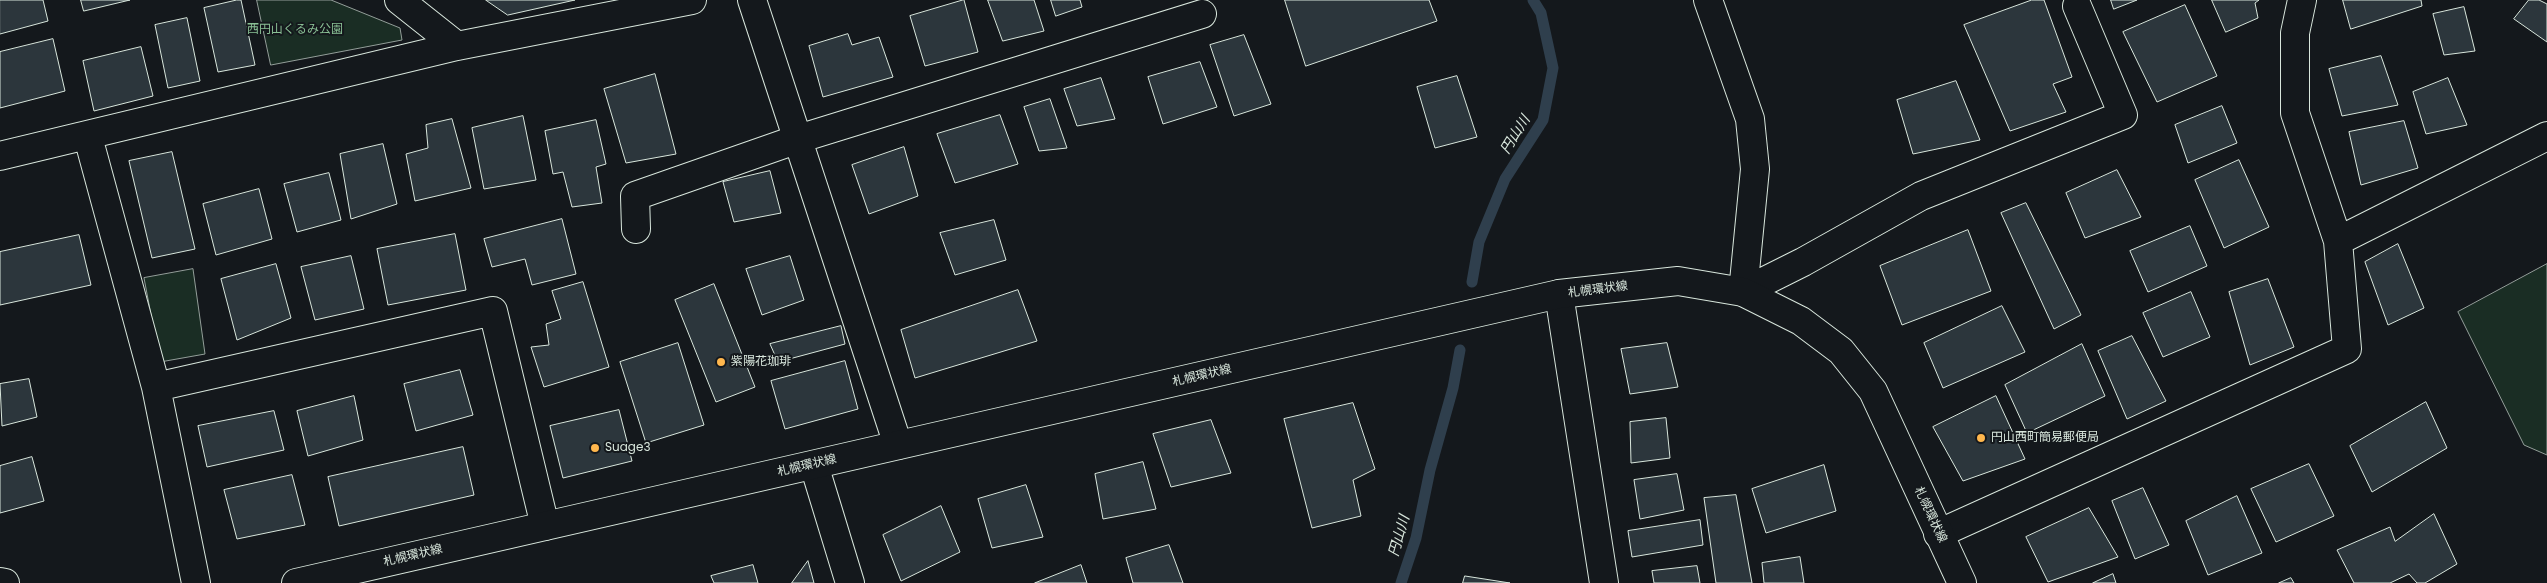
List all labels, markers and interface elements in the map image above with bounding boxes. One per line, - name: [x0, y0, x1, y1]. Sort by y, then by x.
- park label: 西円山くるみ公園: [247, 23, 343, 37]
- water label: 円山川: [1498, 113, 1534, 157]
- street label: 札幌環状線: [1567, 279, 1629, 301]
- place label: 紫陽花珈琲: [731, 355, 791, 369]
- marker: 紫陽花珈琲: [715, 356, 727, 368]
- street label: 札幌環状線: [1171, 362, 1233, 390]
- place label: 円山西町簡易郵便局: [1991, 431, 2099, 445]
- marker: 円山西町簡易郵便局: [1975, 432, 1987, 444]
- place label: Suage3: [605, 441, 650, 455]
- marker: Suage3: [589, 442, 601, 454]
- street label: 札幌環状線: [776, 452, 838, 480]
- street label: 札幌環状線: [1911, 485, 1949, 545]
- water label: 円山川: [1386, 513, 1414, 559]
- street label: 札幌環状線: [382, 542, 444, 570]

